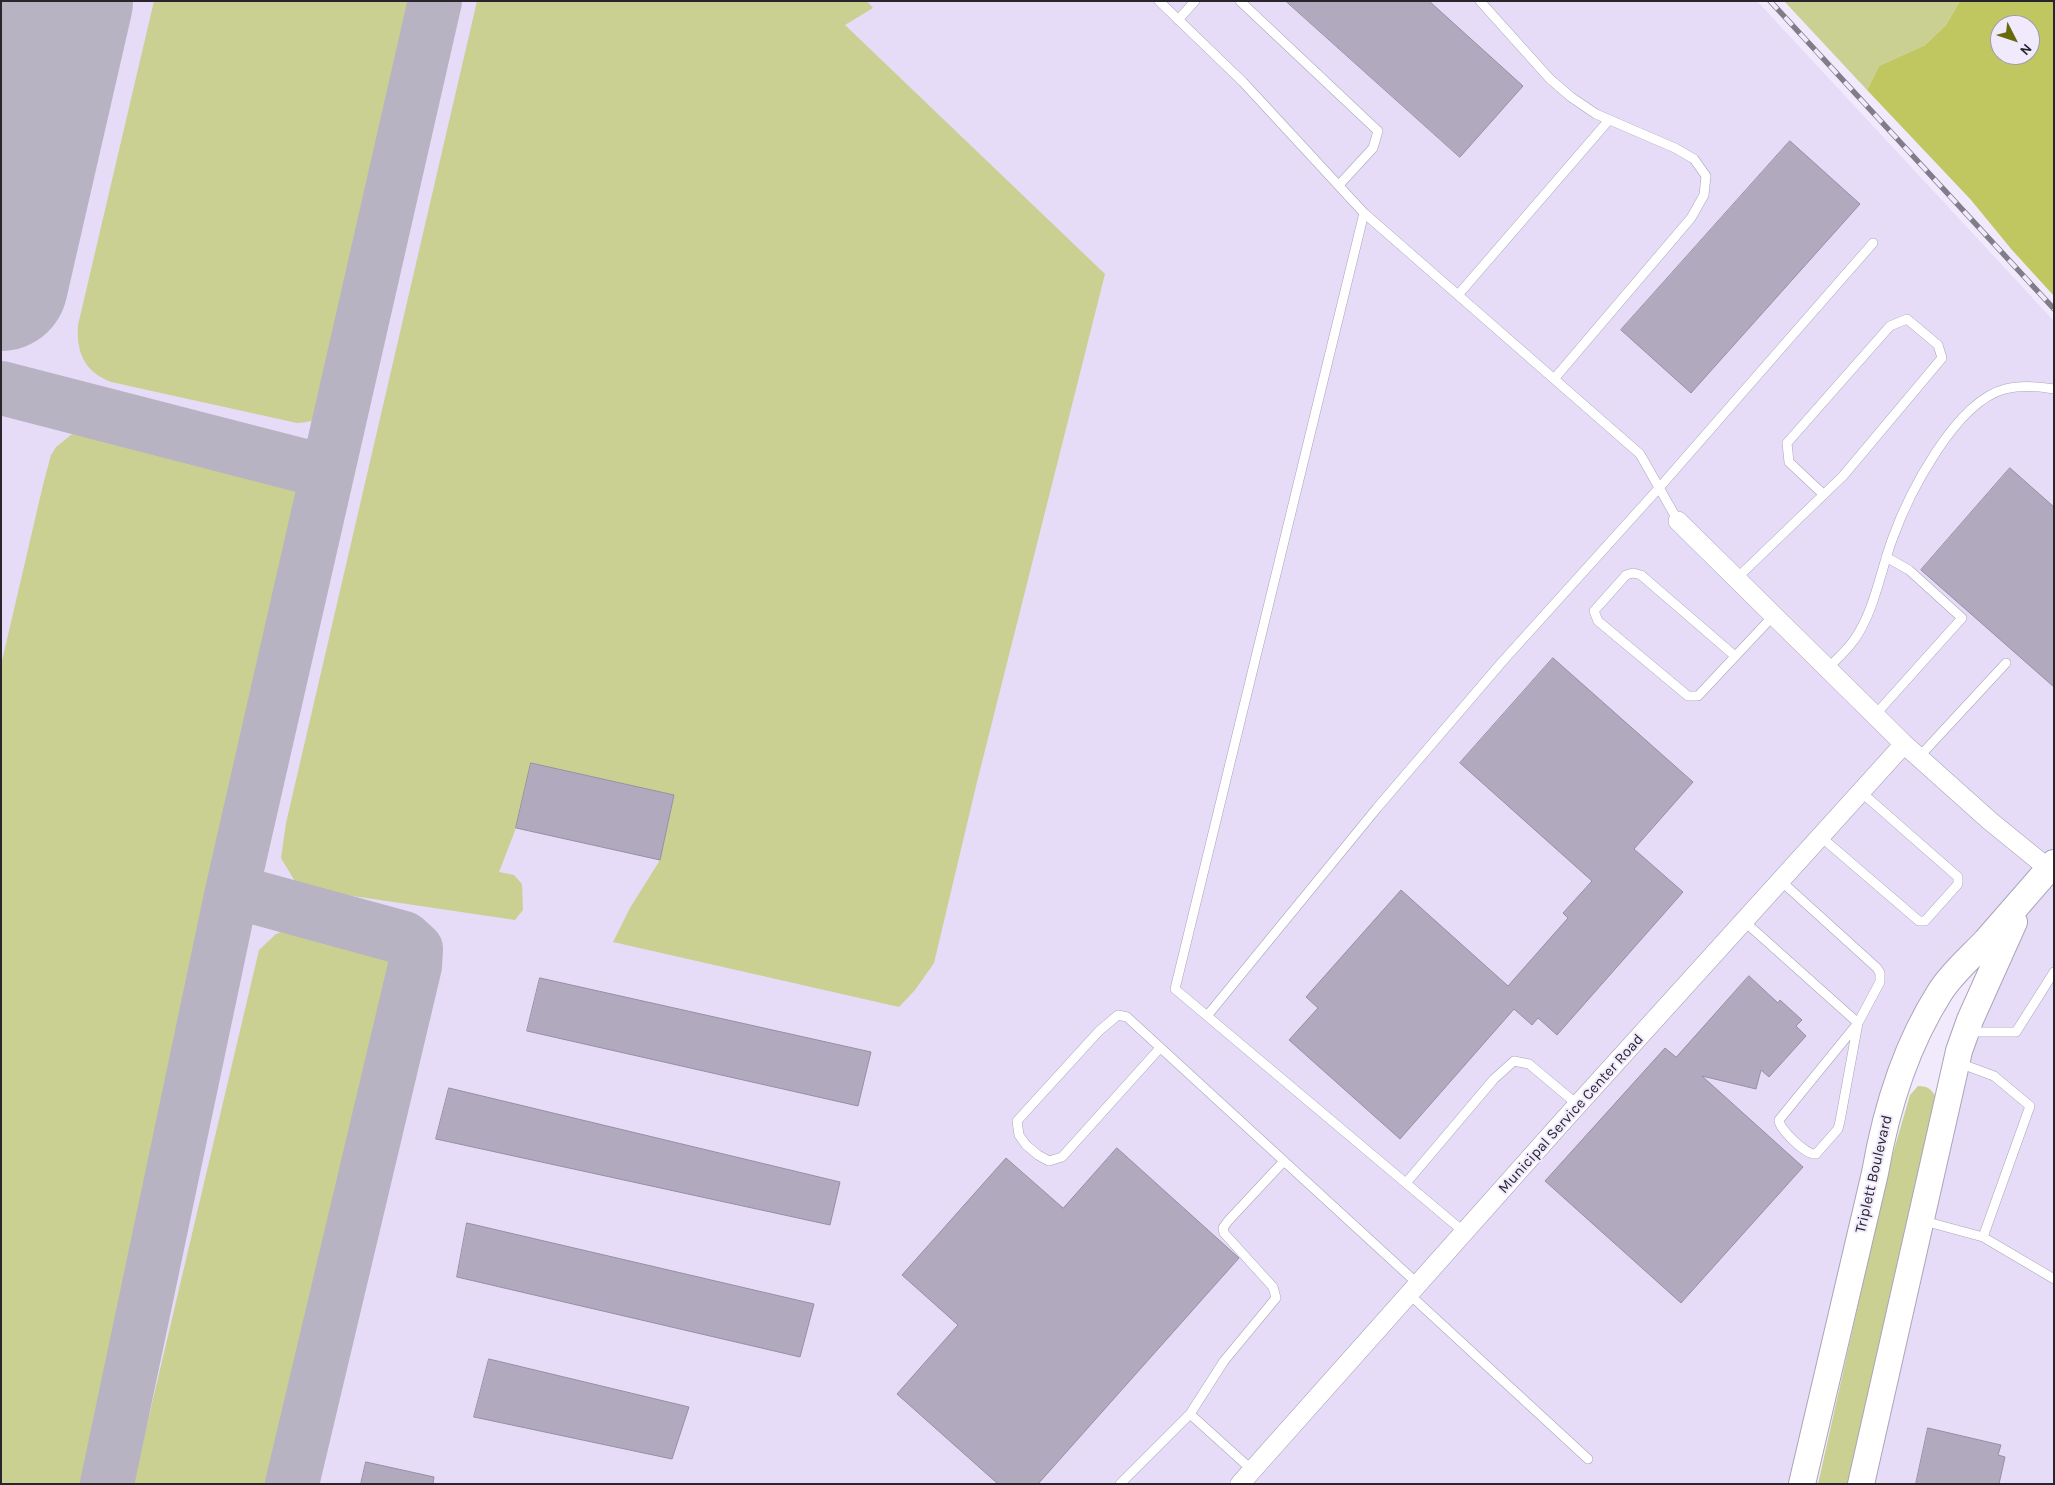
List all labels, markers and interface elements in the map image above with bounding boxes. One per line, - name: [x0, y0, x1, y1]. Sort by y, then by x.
- north arrow: [1990, 15, 2040, 65]
- text: N: [2016, 40, 2036, 59]
- street label: Municipal Service Center Road: [1495, 1031, 1647, 1197]
- street label: Triplett Boulevard: [1852, 1113, 1896, 1235]

